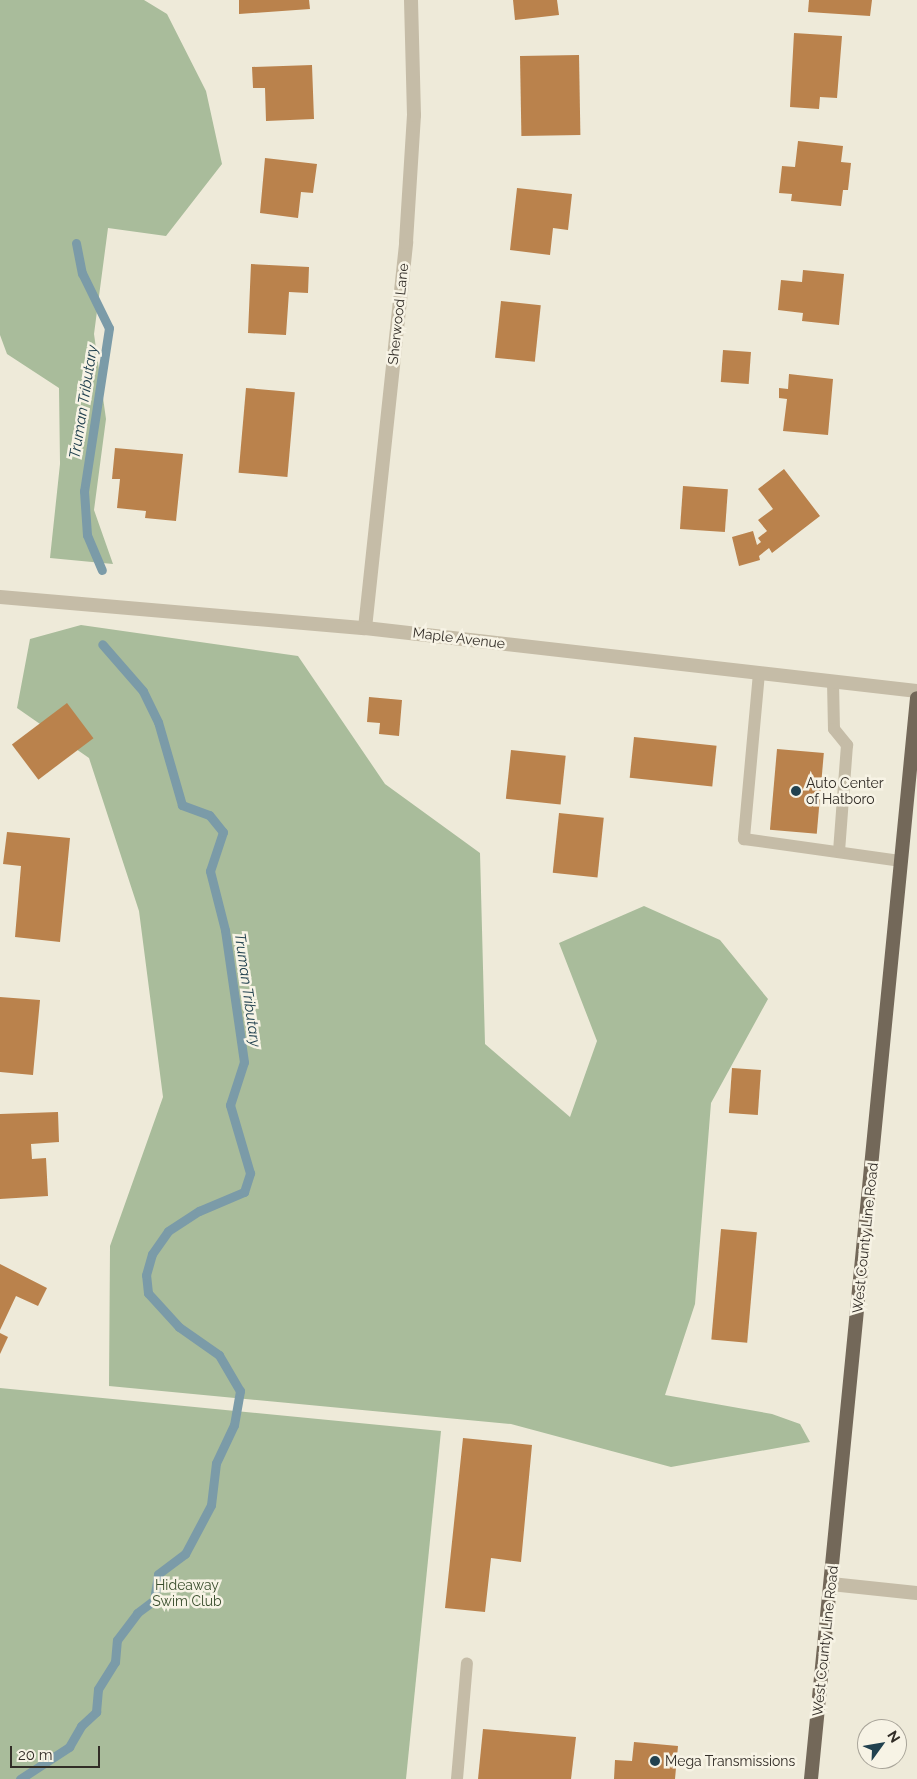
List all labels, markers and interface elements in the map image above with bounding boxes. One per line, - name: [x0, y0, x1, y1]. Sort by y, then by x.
- street label: Sherwood Lane: [384, 262, 412, 366]
- water label: Truman Tributary: [66, 344, 102, 460]
- street label: Maple Avenue: [412, 624, 506, 652]
- place label: Auto Center of Hatboro: [806, 775, 884, 808]
- marker: Auto Center of Hatboro: [790, 785, 802, 797]
- water label: Truman Tributary: [230, 932, 264, 1048]
- street label: West County Line Road: [849, 1162, 881, 1314]
- street label: West County Line Road: [809, 1565, 841, 1717]
- park label: Hideaway Swim Club: [152, 1577, 222, 1610]
- north arrow: [857, 1719, 907, 1769]
- text: N: [884, 1728, 903, 1745]
- scale bar: [12, 1736, 102, 1768]
- text: 20 m: [18, 1746, 53, 1764]
- place label: Mega Transmissions: [665, 1753, 796, 1769]
- marker: Mega Transmissions: [649, 1755, 661, 1767]

